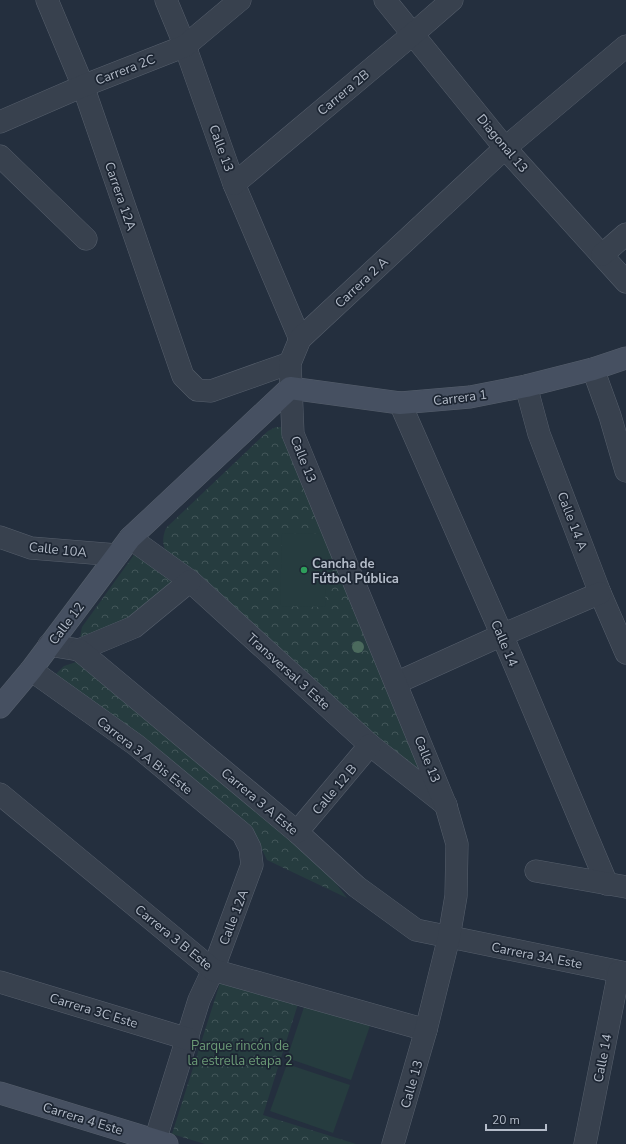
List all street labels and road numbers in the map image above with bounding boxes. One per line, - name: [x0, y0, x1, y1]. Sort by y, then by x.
- street label: Carrera 2C: [93, 50, 158, 90]
- street label: Carrera 2B: [314, 66, 374, 120]
- street label: Diagonal 13: [472, 110, 532, 177]
- street label: Calle 13: [204, 122, 238, 174]
- street label: Carrera 12A: [100, 160, 140, 234]
- street label: Carrera 2 A: [331, 253, 393, 312]
- street label: Carrera 1: [432, 386, 488, 410]
- street label: Calle 13: [286, 433, 321, 485]
- street label: Calle 14 A: [553, 489, 592, 554]
- street label: Calle 10A: [28, 538, 88, 562]
- street label: Calle 12: [45, 599, 89, 649]
- street label: Calle 14: [486, 617, 522, 670]
- street label: Transversal 3 Este: [243, 629, 334, 714]
- street label: Carrera 3 A Bis Este: [93, 713, 196, 799]
- street label: Calle 13: [410, 733, 445, 785]
- street label: Calle 12 B: [308, 760, 361, 819]
- street label: Carrera 3 A Este: [217, 764, 302, 839]
- street label: Calle 12A: [215, 886, 253, 948]
- street label: Carrera 3 B Este: [131, 901, 216, 975]
- street label: Carrera 3A Este: [490, 938, 584, 974]
- street label: Carrera 3C Este: [47, 989, 140, 1033]
- street label: Calle 14: [589, 1032, 617, 1084]
- street label: Calle 13: [397, 1058, 427, 1110]
- street label: Carrera 4 Este: [41, 1098, 125, 1140]

